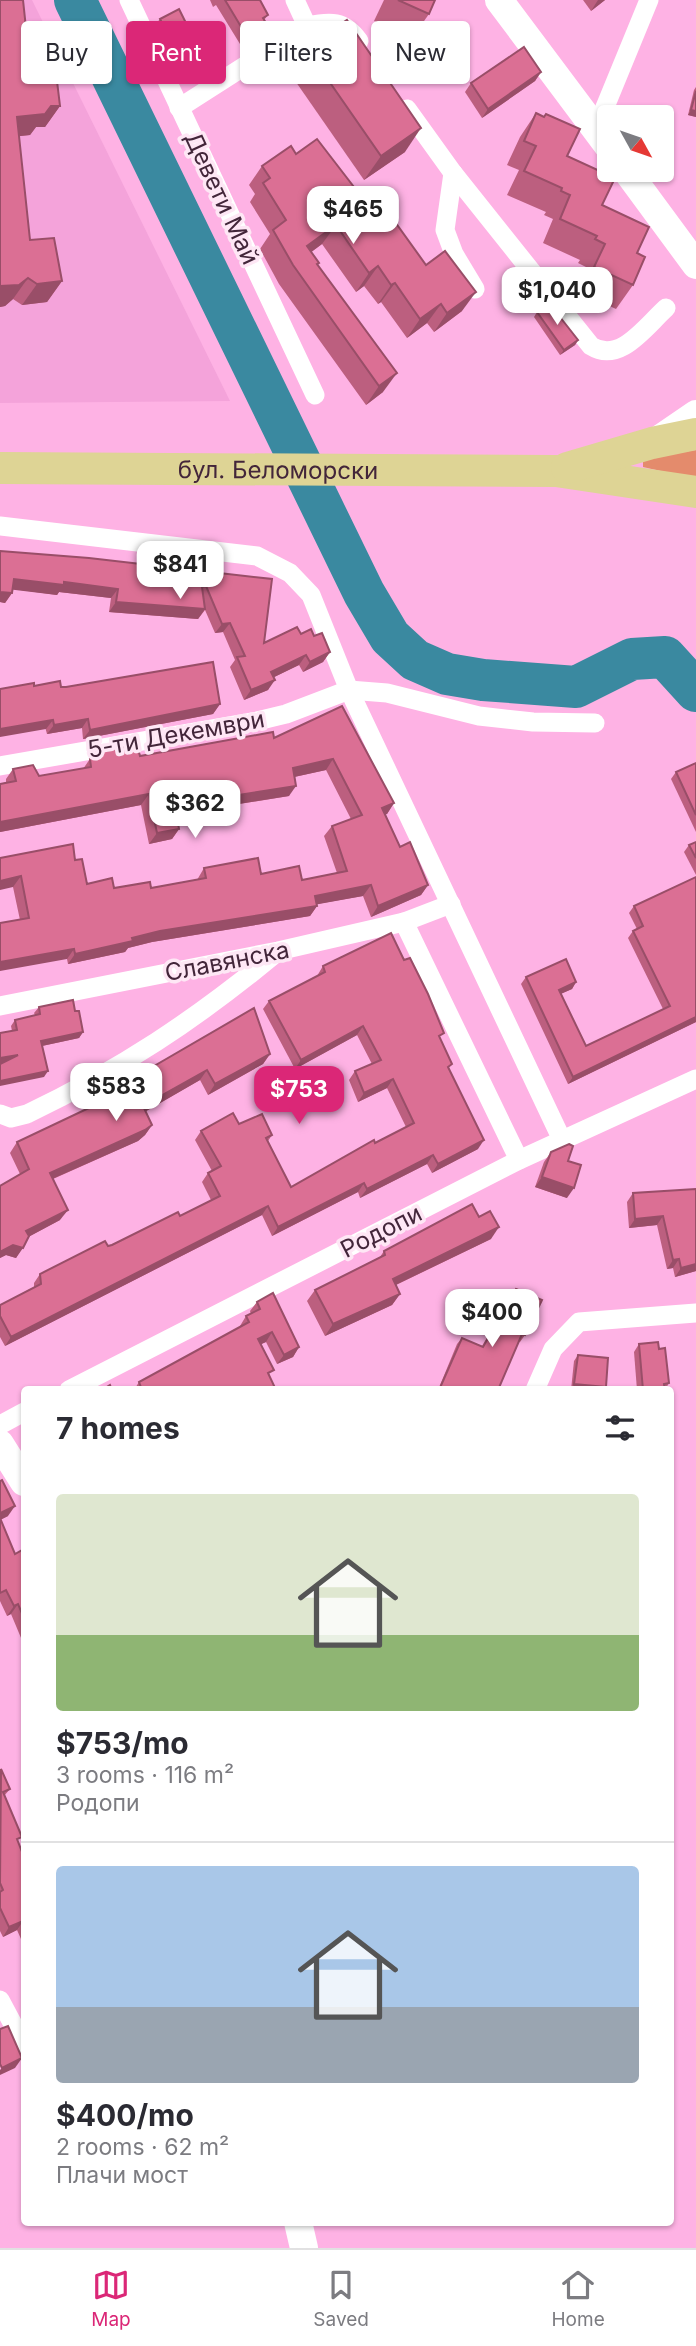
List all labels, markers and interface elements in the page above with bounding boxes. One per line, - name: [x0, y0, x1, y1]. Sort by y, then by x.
- chip: Buy: [21, 21, 112, 84]
- chip: Rent: [126, 21, 226, 84]
- chip: Filters: [240, 21, 357, 84]
- chip: New: [371, 21, 470, 84]
- north arrow: [597, 105, 674, 182]
- map controls: [597, 105, 674, 182]
- street label: Девети Май: [179, 127, 265, 269]
- pin: $465: [312, 187, 394, 246]
- text: $465: [323, 195, 383, 223]
- pin: $1,040: [500, 268, 614, 327]
- text: $1,040: [518, 276, 596, 304]
- street label: бул. Беломорски: [178, 454, 378, 485]
- pin: $841: [139, 542, 221, 601]
- text: $841: [153, 550, 207, 578]
- street label: 5-ти Декември: [85, 704, 267, 764]
- pin: $362: [154, 780, 236, 840]
- text: $362: [165, 789, 225, 817]
- street label: Славянска: [162, 935, 292, 987]
- pin: $583: [75, 1064, 157, 1123]
- pin: $753: [258, 1066, 340, 1126]
- text: $583: [86, 1072, 146, 1100]
- text: $753: [270, 1075, 328, 1103]
- street label: Родопи: [335, 1198, 427, 1264]
- pin: $400: [451, 1290, 533, 1349]
- text: $400: [461, 1298, 523, 1326]
- icon: filters: [601, 1409, 639, 1447]
- text: 7 homes: [56, 1410, 180, 1446]
- icon: home: [285, 1540, 411, 1666]
- text: $753/mo: [56, 1725, 189, 1761]
- text: 3 rooms · 116 m²: [56, 1761, 234, 1789]
- text: Родопи: [56, 1789, 140, 1817]
- icon: home: [285, 1912, 411, 2038]
- text: $400/mo: [56, 2097, 194, 2133]
- text: 2 rooms · 62 m²: [56, 2133, 229, 2161]
- text: Плачи мост: [56, 2161, 188, 2189]
- tab: Map: [91, 2266, 131, 2331]
- tab: Saved: [313, 2266, 369, 2331]
- tab: Home: [551, 2266, 605, 2331]

